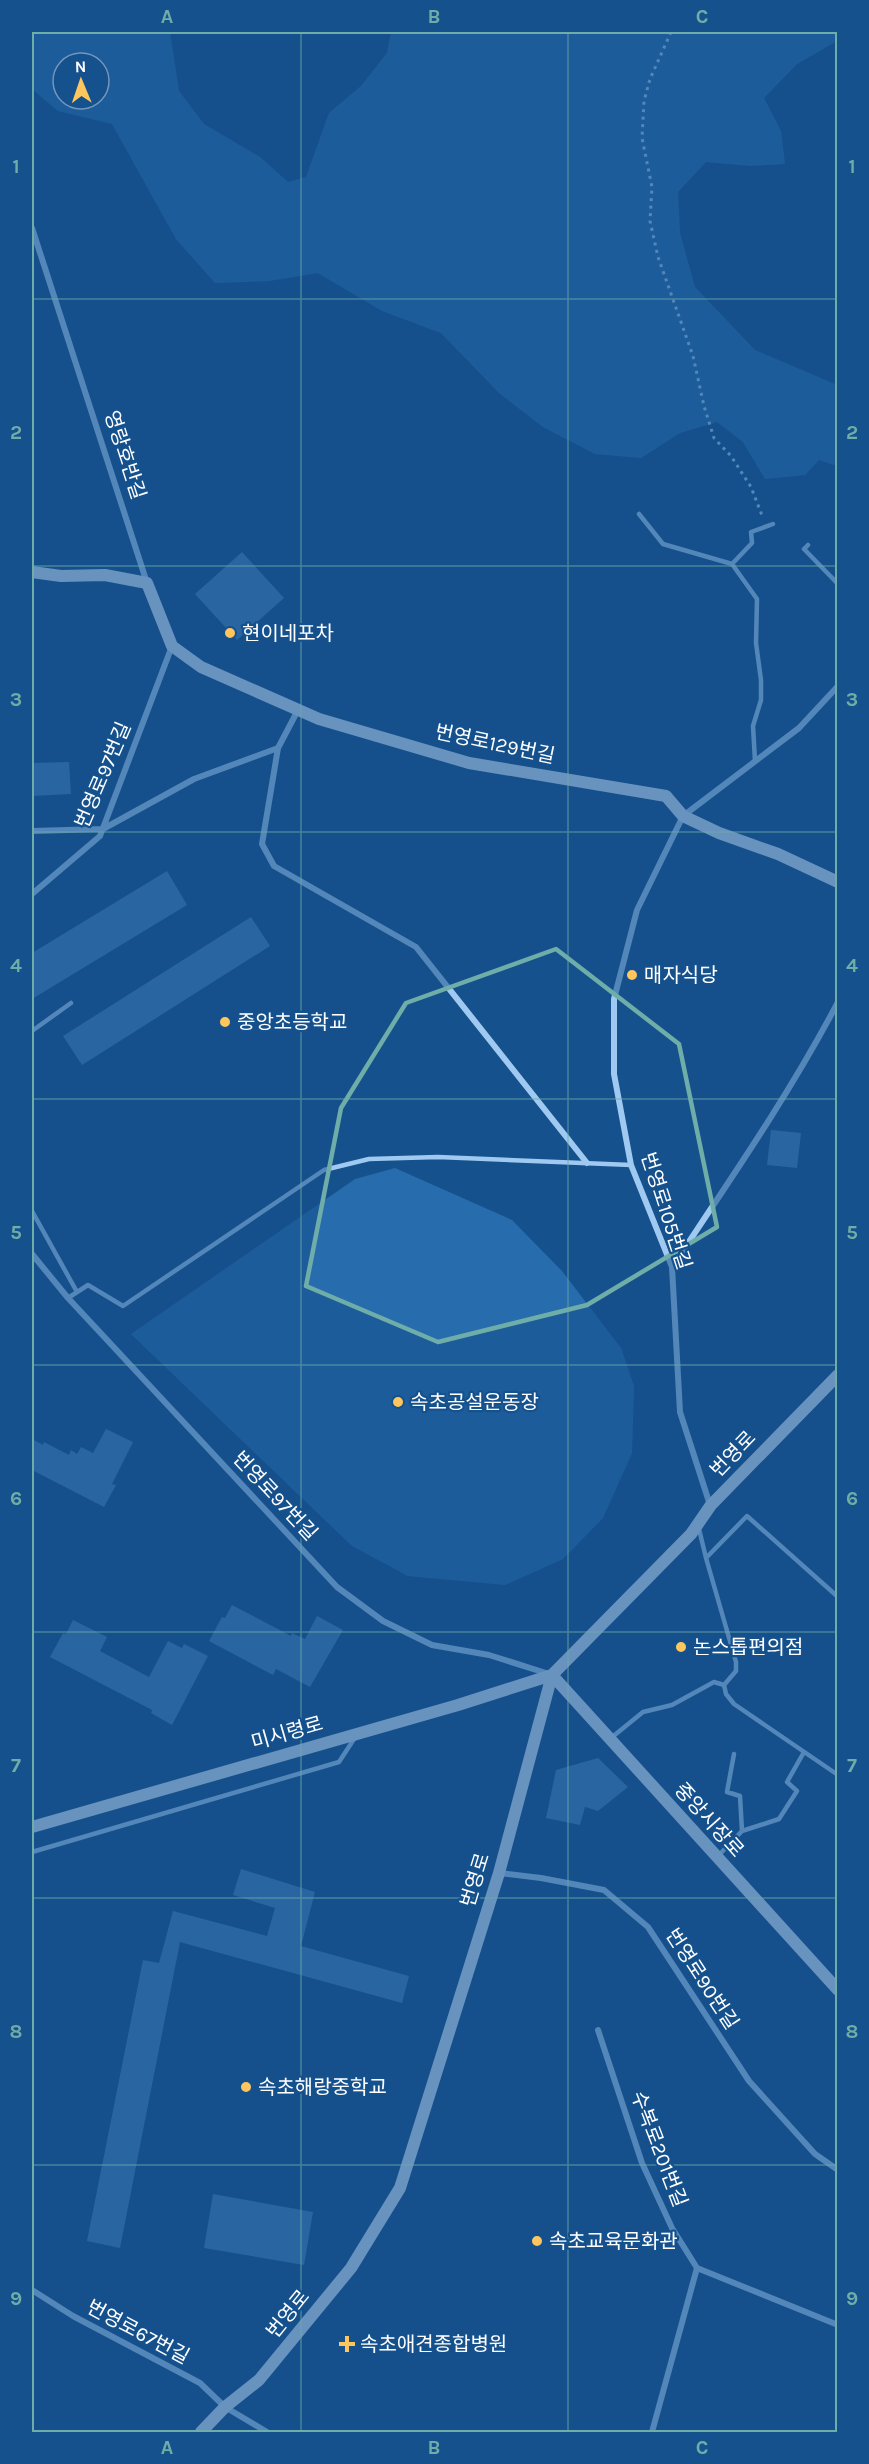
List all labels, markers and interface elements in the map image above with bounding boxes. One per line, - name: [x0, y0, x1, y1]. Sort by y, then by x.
- text: A: [161, 5, 174, 28]
- text: B: [428, 5, 440, 28]
- text: C: [696, 5, 708, 28]
- north arrow: [51, 51, 111, 111]
- text: N: [74, 57, 87, 76]
- text: 1: [12, 155, 20, 178]
- text: 1: [848, 155, 856, 178]
- street label: 영랑호반길: [100, 408, 150, 502]
- text: 2: [10, 421, 22, 444]
- text: 2: [846, 421, 858, 444]
- place label: 현이네포차: [242, 622, 334, 645]
- marker: 현이네포차: [223, 626, 237, 640]
- text: 3: [10, 688, 22, 711]
- text: 3: [846, 688, 858, 711]
- street label: 번영로97번길: [70, 718, 136, 832]
- street label: 번영로129번길: [433, 720, 557, 768]
- text: 4: [10, 954, 22, 977]
- text: 4: [846, 954, 858, 977]
- place label: 매자식당: [644, 964, 718, 987]
- marker: 매자식당: [625, 968, 639, 982]
- place label: 중앙초등학교: [237, 1011, 347, 1034]
- marker: 중앙초등학교: [218, 1015, 232, 1029]
- street label: 번영로105번길: [636, 1150, 696, 1272]
- text: 5: [10, 1221, 22, 1244]
- text: 5: [846, 1221, 858, 1244]
- place label: 속초공설운동장: [410, 1391, 539, 1414]
- marker: 속초공설운동장: [391, 1395, 405, 1409]
- street label: 번영로: [706, 1426, 760, 1482]
- street label: 번영로97번길: [228, 1447, 322, 1545]
- text: 6: [10, 1487, 22, 1510]
- text: 6: [846, 1487, 858, 1510]
- place label: 논스톱편의점: [693, 1636, 803, 1659]
- marker: 논스톱편의점: [674, 1640, 688, 1654]
- street label: 미시령로: [248, 1712, 326, 1754]
- text: 7: [11, 1754, 21, 1777]
- text: 7: [847, 1754, 857, 1777]
- street label: 중앙시장로: [670, 1778, 748, 1862]
- street label: 번영로: [456, 1850, 494, 1910]
- street label: 번영로90번길: [661, 1924, 743, 2034]
- text: 8: [10, 2020, 22, 2043]
- text: 8: [846, 2020, 858, 2043]
- place label: 속초해랑중학교: [258, 2076, 387, 2099]
- marker: 속초해랑중학교: [239, 2080, 253, 2094]
- street label: 수복로201번길: [626, 2088, 692, 2210]
- place label: 속초교육문화관: [549, 2230, 678, 2253]
- marker: 속초교육문화관: [530, 2234, 544, 2248]
- street label: 번영로: [262, 2285, 314, 2343]
- text: 9: [10, 2287, 22, 2310]
- text: 9: [846, 2287, 858, 2310]
- street label: 번영로67번길: [83, 2295, 193, 2369]
- place label: 속초애견종합병원: [360, 2333, 507, 2356]
- marker: 속초애견종합병원: [338, 2335, 356, 2353]
- text: A: [161, 2436, 174, 2459]
- text: B: [428, 2436, 440, 2459]
- text: C: [696, 2436, 708, 2459]

